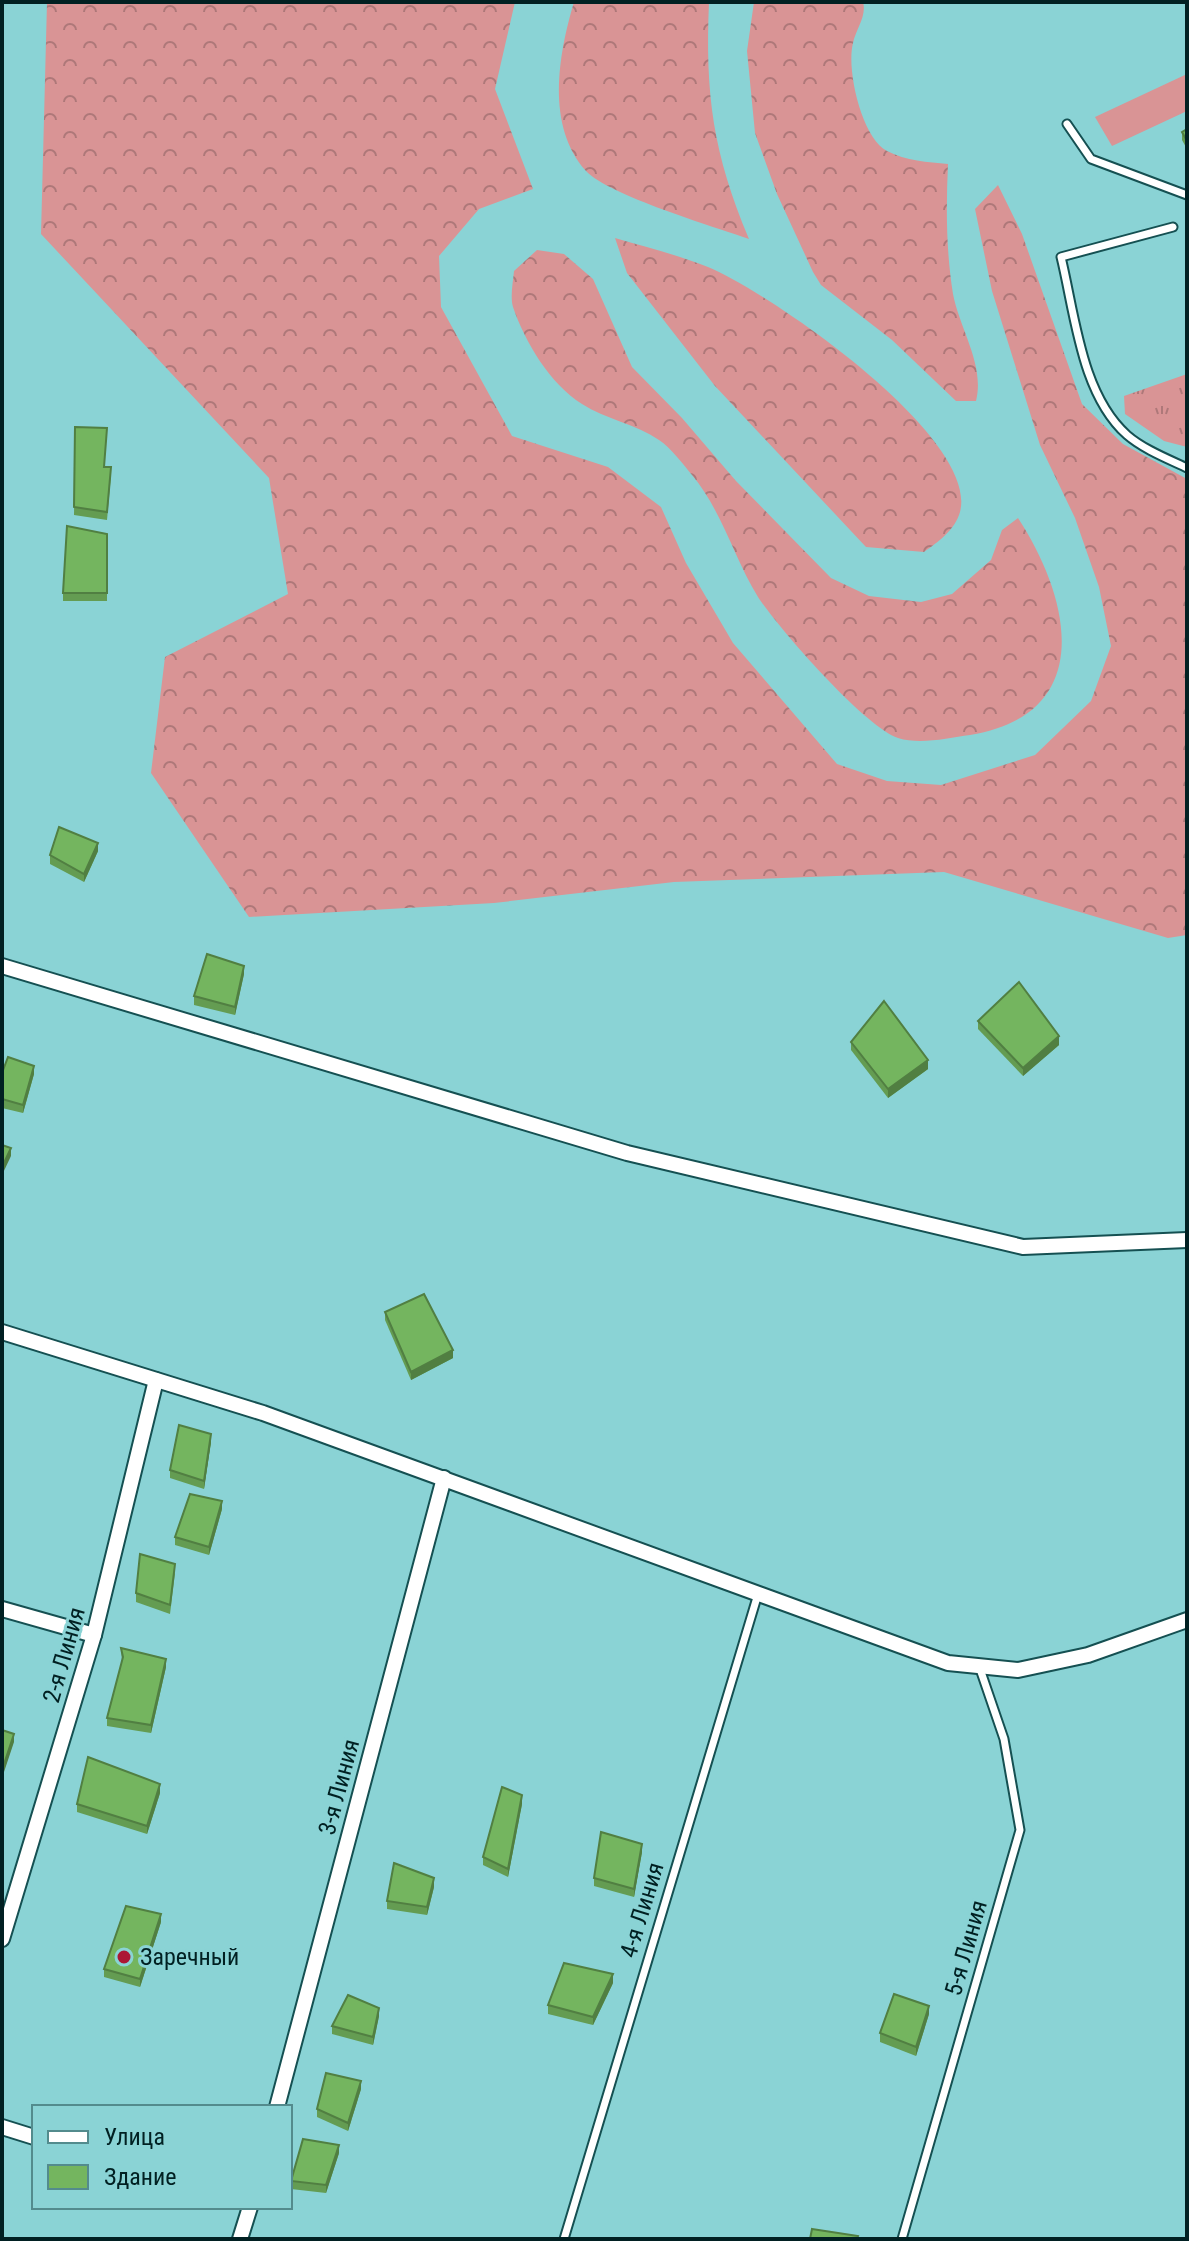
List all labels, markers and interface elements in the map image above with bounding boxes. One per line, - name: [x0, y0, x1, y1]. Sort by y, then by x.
- street label: 2-я Линия: [37, 1604, 91, 1706]
- street label: 3-я Линия: [313, 1736, 365, 1838]
- street label: 4-я Линия: [614, 1859, 670, 1961]
- street label: 5-я Линия: [939, 1897, 993, 1999]
- place label: Заречный: [140, 1943, 239, 1971]
- marker: Заречный: [115, 1948, 133, 1966]
- legend: [32, 2105, 292, 2209]
- text: Улица: [104, 2123, 165, 2151]
- text: Здание: [104, 2163, 176, 2191]

